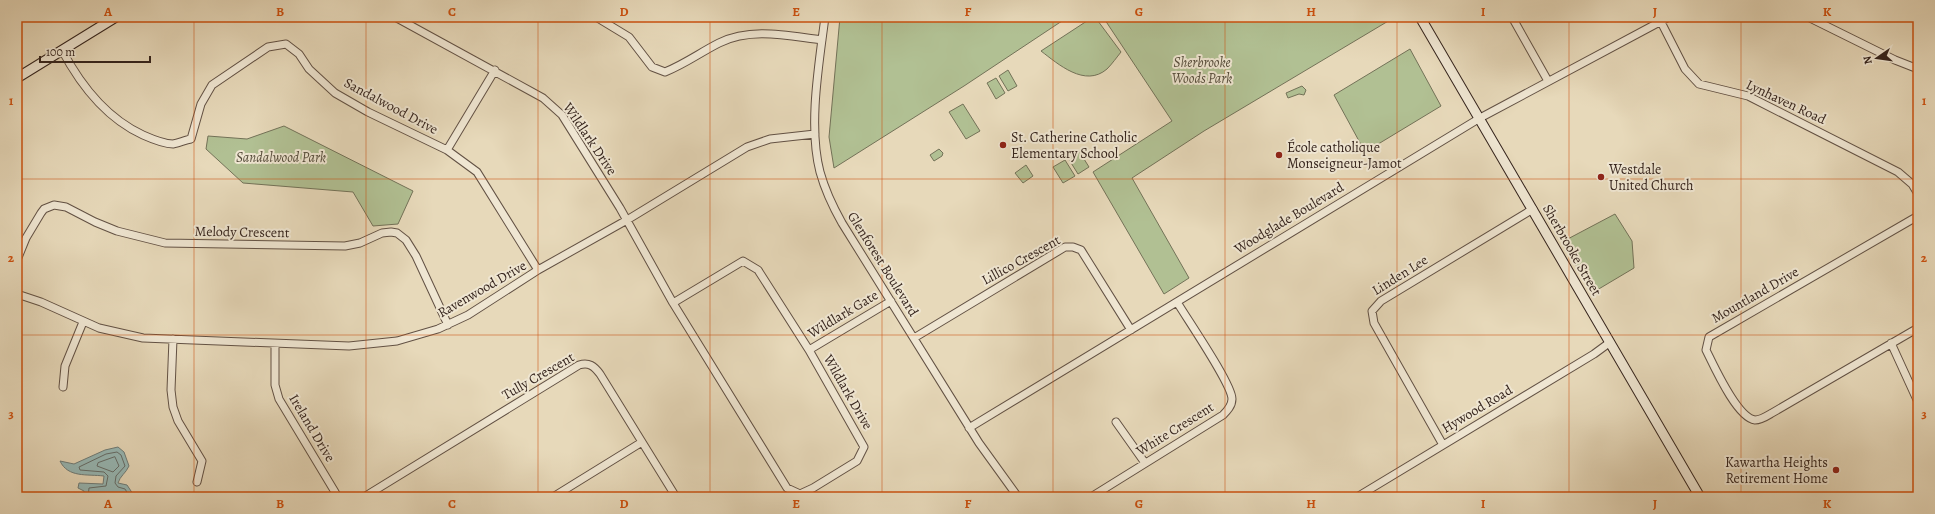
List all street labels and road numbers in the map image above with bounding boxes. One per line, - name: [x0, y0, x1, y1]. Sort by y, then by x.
- street label: Sandalwood Drive: [341, 73, 441, 139]
- street label: Lynhaven Road: [1743, 75, 1830, 129]
- street label: Wildlark Drive: [558, 98, 621, 179]
- street label: Woodglade Boulevard: [1230, 177, 1348, 259]
- street label: Sherbrooke Street: [1538, 201, 1606, 300]
- street label: Glenforest Boulevard: [843, 208, 923, 320]
- street label: Melody Crescent: [195, 222, 290, 242]
- street label: Lillico Crescent: [978, 230, 1064, 289]
- street label: Linden Lee: [1368, 250, 1432, 300]
- street label: Ravenwood Drive: [434, 256, 530, 322]
- street label: Mountland Drive: [1708, 262, 1802, 328]
- street label: Wildlark Gate: [803, 286, 882, 343]
- street label: Tully Crescent: [498, 347, 578, 404]
- street label: Wildlark Drive: [818, 350, 877, 433]
- street label: Hywood Road: [1438, 380, 1516, 438]
- street label: Ireland Drive: [284, 391, 340, 465]
- street label: White Crescent: [1132, 397, 1218, 461]

